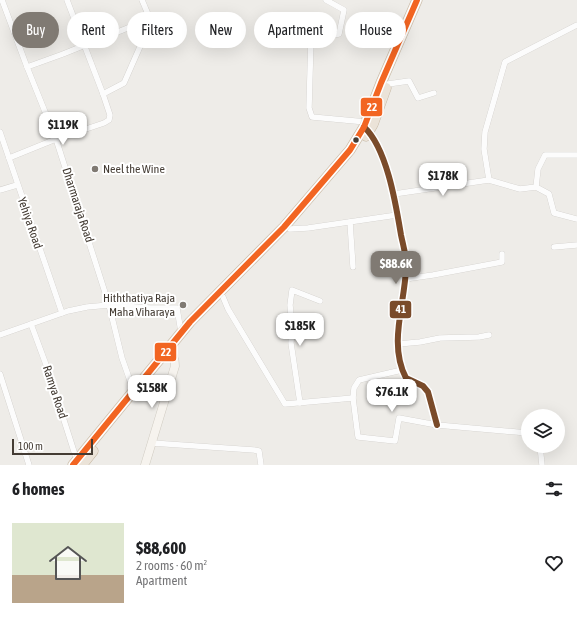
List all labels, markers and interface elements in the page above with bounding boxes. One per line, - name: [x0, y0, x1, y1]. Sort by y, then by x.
- chip: Buy: [12, 12, 59, 48]
- chip: Rent: [67, 12, 119, 48]
- chip: Filters: [127, 12, 187, 48]
- chip: New: [195, 12, 246, 48]
- chip: Apartment: [254, 12, 337, 48]
- chip: House: [345, 12, 406, 48]
- line badge: 22: [360, 97, 383, 117]
- text: 22: [367, 101, 377, 113]
- pin: $119K: [35, 112, 91, 146]
- text: $119K: [48, 117, 78, 132]
- unlabelled marker: [351, 135, 361, 145]
- place label: Neel the Wine: [103, 162, 165, 176]
- pin: $178K: [415, 163, 471, 197]
- marker: Neel the Wine: [90, 164, 100, 174]
- street label: Dharmaraja Road: [59, 166, 97, 244]
- text: $178K: [428, 168, 458, 183]
- street label: Yehiya Road: [15, 195, 45, 251]
- pin: $88.6K: [363, 251, 429, 285]
- text: $88.6K: [380, 256, 412, 271]
- place label: Hiththatiya Raja Maha Viharaya: [103, 291, 175, 319]
- marker: Hiththatiya Raja Maha Viharaya: [178, 300, 188, 310]
- line badge: 41: [389, 300, 412, 319]
- text: 41: [395, 303, 406, 315]
- pin: $185K: [272, 313, 328, 347]
- text: $185K: [285, 318, 315, 333]
- line badge: 22: [154, 342, 177, 362]
- text: 22: [161, 346, 171, 358]
- street label: Ramya Road: [40, 364, 70, 420]
- pin: $158K: [124, 375, 180, 409]
- pin: $76.1K: [359, 379, 425, 413]
- text: $158K: [137, 380, 167, 395]
- text: $76.1K: [376, 384, 408, 399]
- map controls: [521, 409, 565, 453]
- button: layers: [521, 409, 565, 453]
- scale bar: [12, 437, 93, 456]
- text: 100 m: [18, 440, 43, 452]
- icon: filters: [543, 478, 565, 500]
- text: 6 homes: [12, 479, 65, 499]
- text: $88,600: [136, 538, 186, 558]
- icon: home: [44, 539, 92, 587]
- icon: heart: [543, 552, 565, 574]
- text: 2 rooms · 60 m²: [136, 558, 207, 573]
- text: Apartment: [136, 573, 187, 588]

